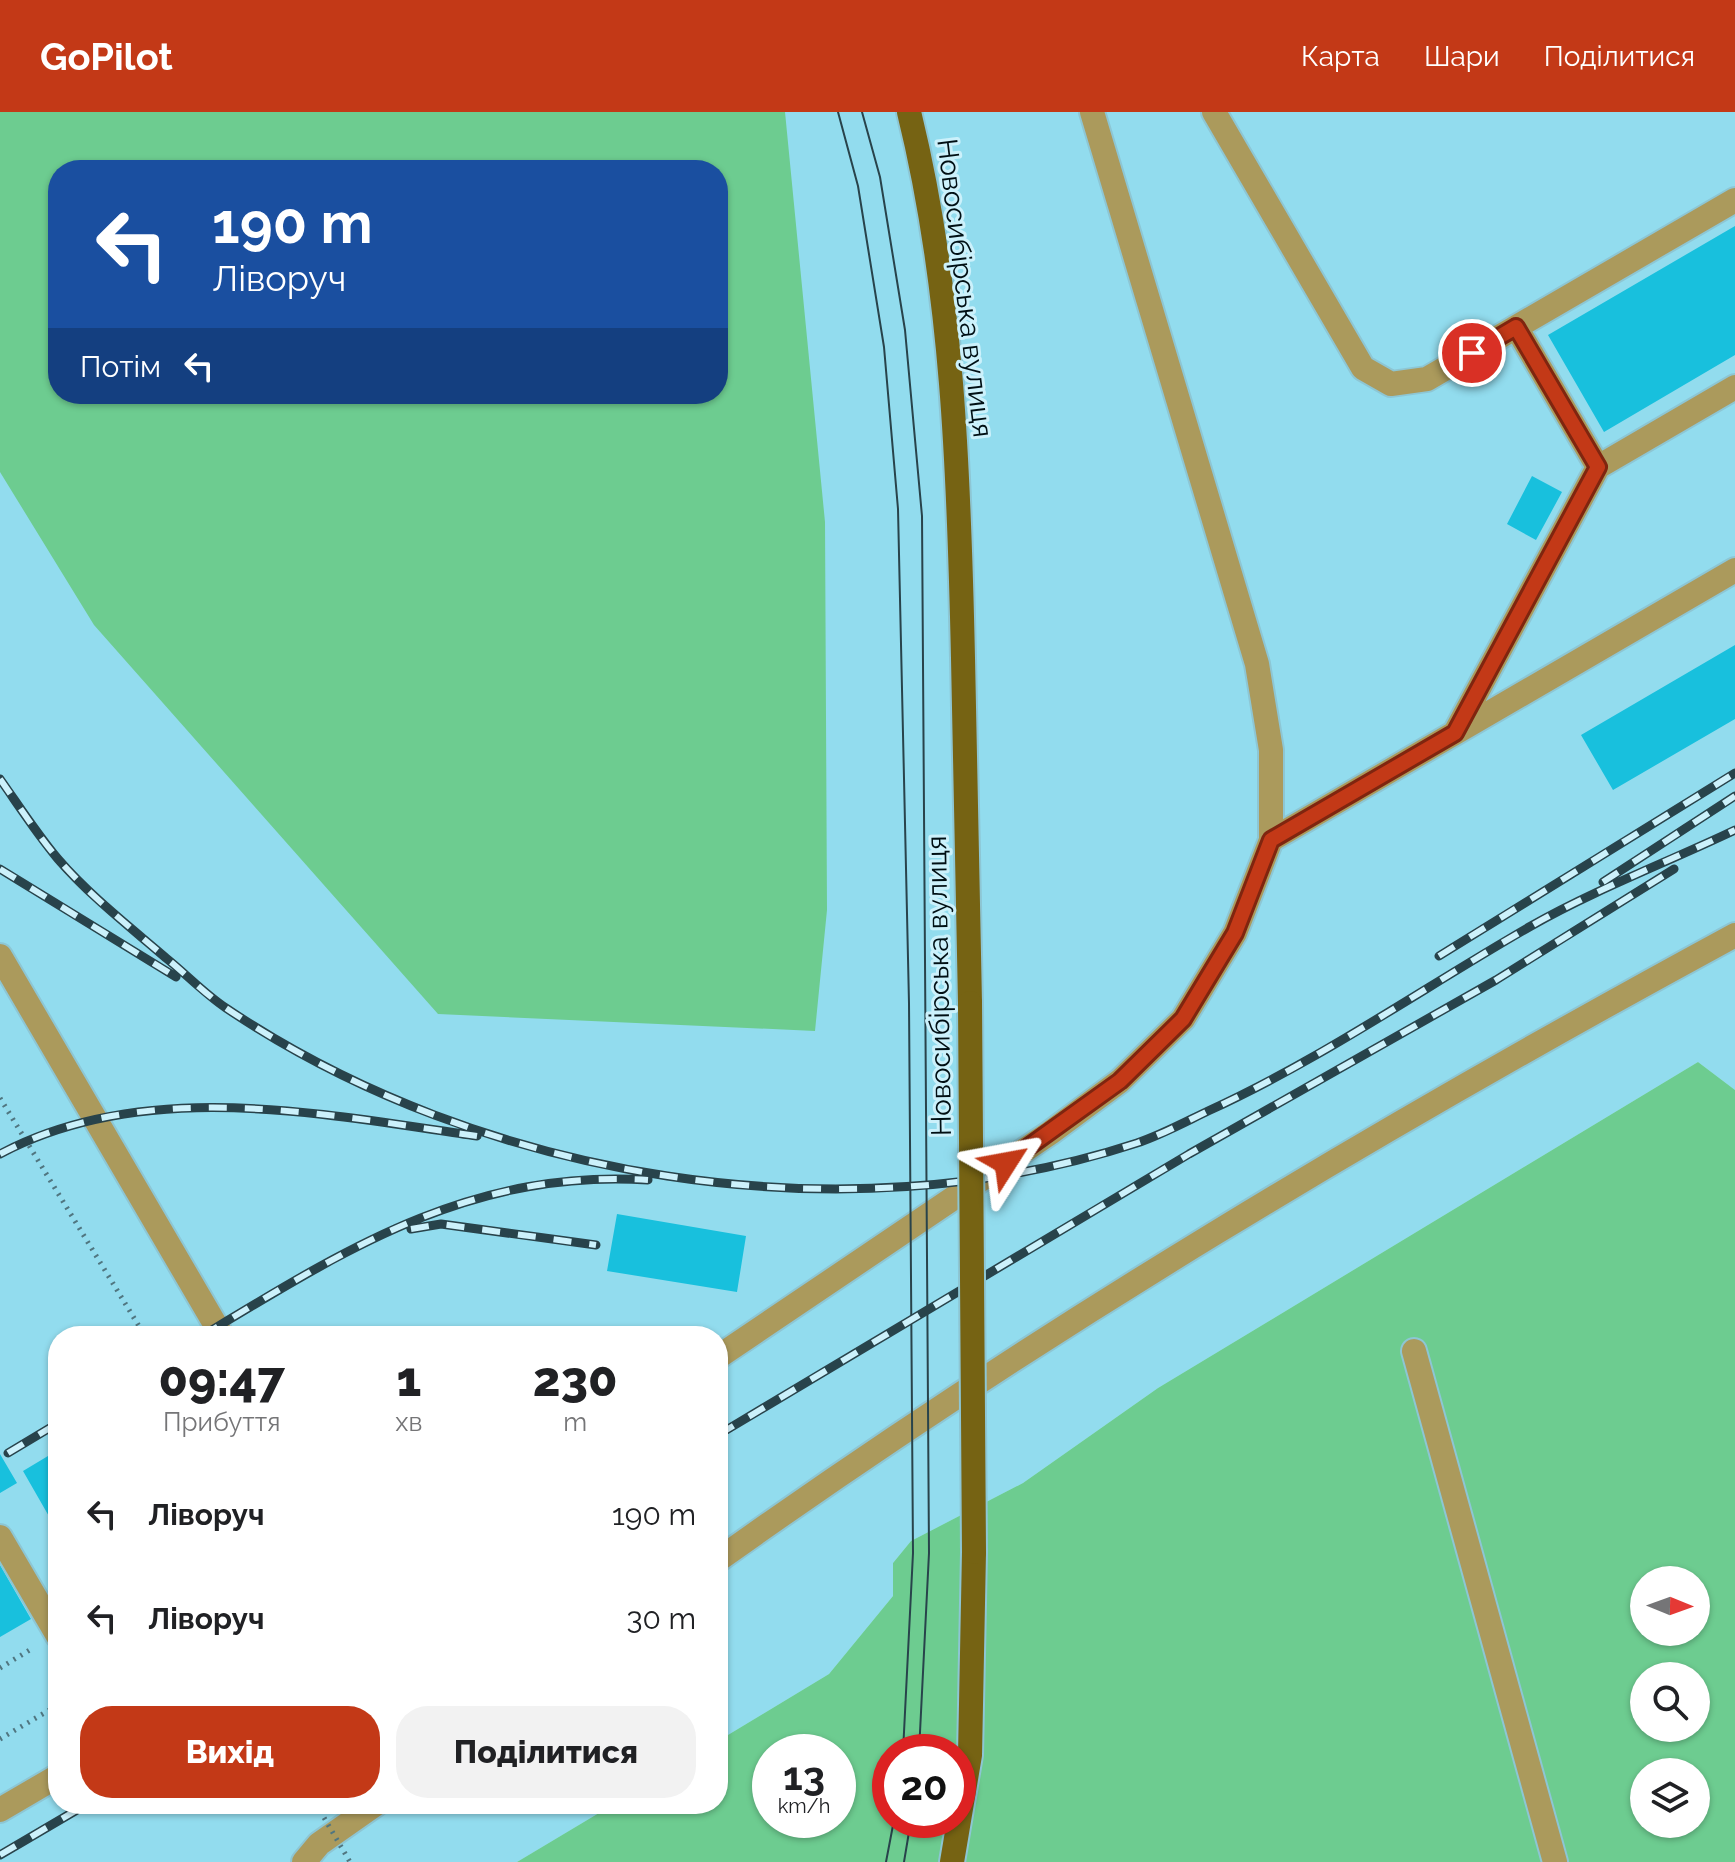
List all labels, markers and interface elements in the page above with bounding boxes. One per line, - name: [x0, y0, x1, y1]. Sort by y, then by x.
- text: GoPilot: [40, 34, 173, 79]
- text: Карта: [1301, 40, 1380, 73]
- text: Шари: [1424, 40, 1500, 73]
- text: Поділитися: [1544, 40, 1695, 73]
- street label: Новосибірська вулиця: [930, 137, 1000, 439]
- text: 190 m: [212, 190, 373, 256]
- icon: left: [80, 192, 184, 296]
- text: Ліворуч: [212, 257, 346, 299]
- pin: [1438, 319, 1506, 387]
- icon: arrive: [1450, 331, 1494, 375]
- icon: left: [177, 344, 221, 388]
- text: Потім: [80, 349, 161, 384]
- street label: Новосибірська вулиця: [920, 835, 958, 1137]
- position arrow: [964, 1121, 1048, 1205]
- text: 09:47: [159, 1351, 285, 1407]
- text: 1: [396, 1351, 421, 1407]
- text: 230: [533, 1351, 617, 1407]
- text: Прибуття: [163, 1407, 280, 1437]
- text: хв: [395, 1407, 422, 1437]
- text: m: [563, 1407, 587, 1437]
- icon: left: [80, 1492, 124, 1536]
- text: Ліворуч: [148, 1497, 264, 1532]
- text: 190 m: [612, 1497, 696, 1532]
- north arrow: [1630, 1566, 1710, 1646]
- map controls: [1630, 1566, 1710, 1838]
- icon: left: [80, 1596, 124, 1640]
- text: Ліворуч: [148, 1601, 264, 1636]
- text: 30 m: [626, 1601, 696, 1636]
- button: search: [1630, 1662, 1710, 1742]
- button: Вихід: [80, 1706, 380, 1798]
- button: Поділитися: [396, 1706, 696, 1798]
- speed limit sign: 20: [872, 1734, 976, 1838]
- text: 13: [783, 1752, 825, 1799]
- button: layers: [1630, 1758, 1710, 1838]
- text: km/h: [778, 1794, 830, 1818]

